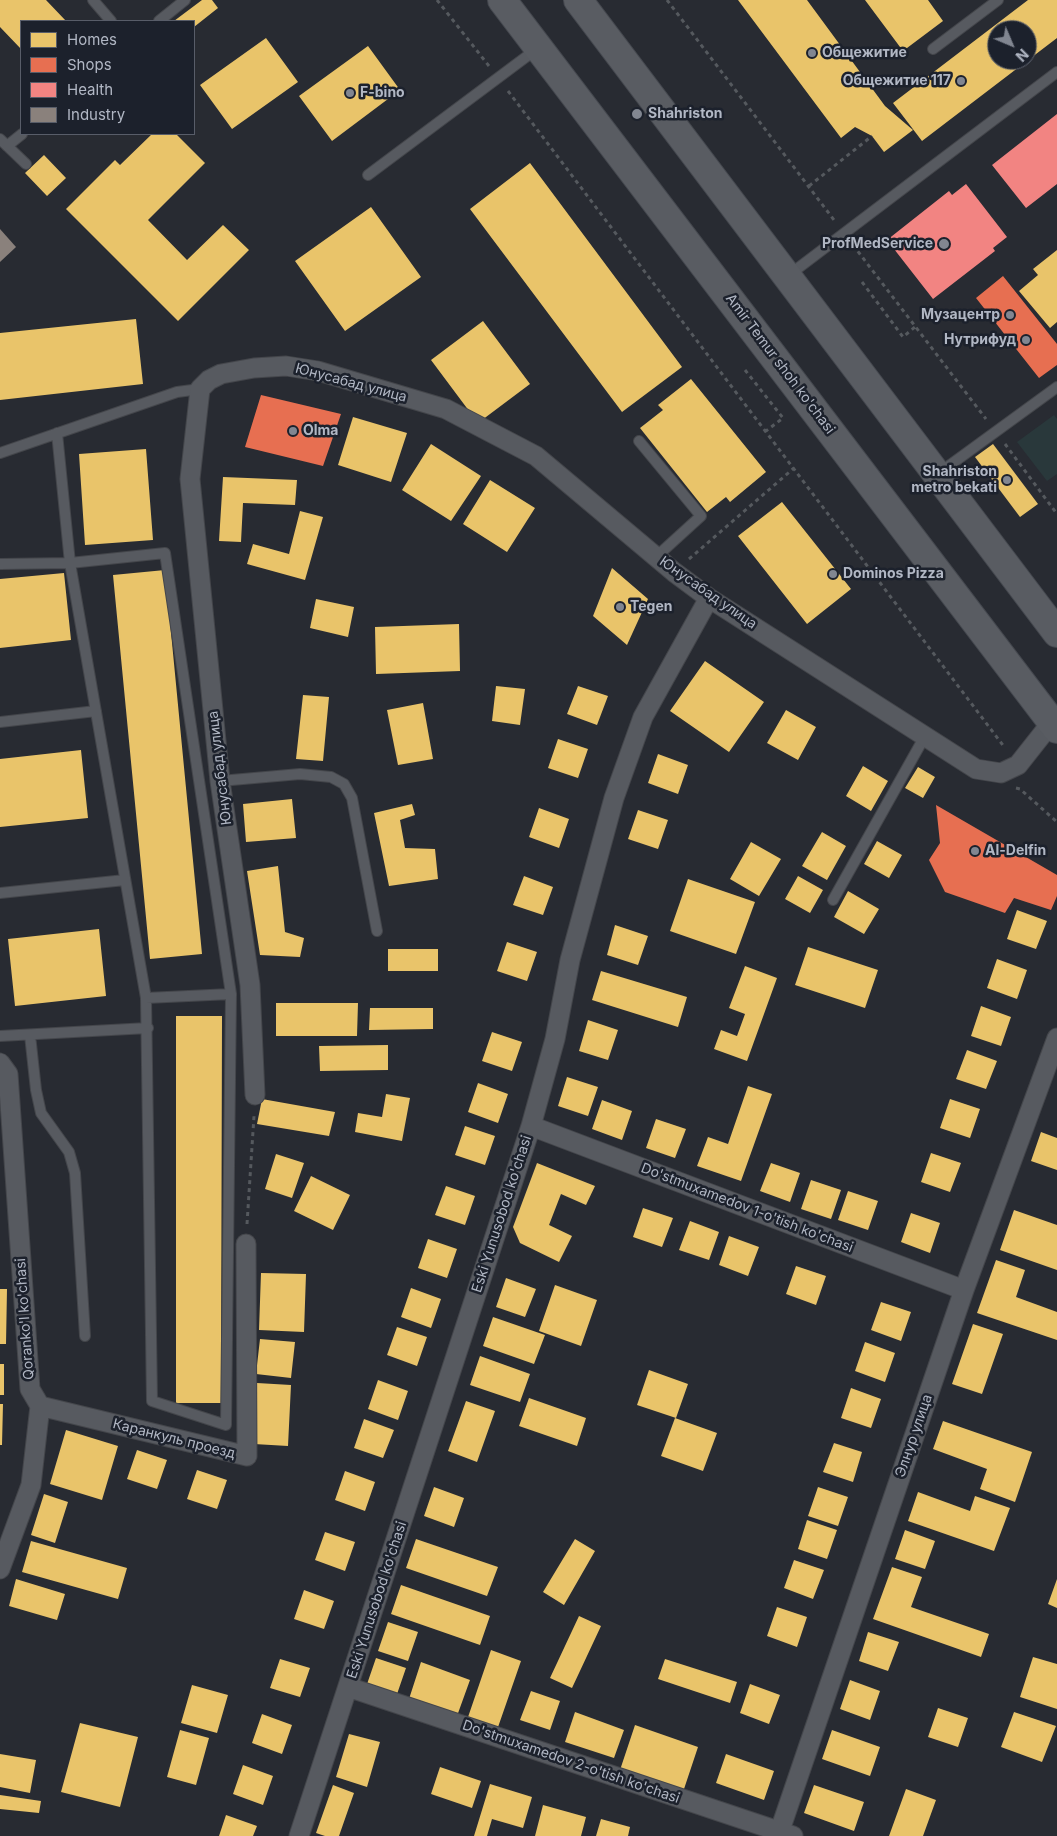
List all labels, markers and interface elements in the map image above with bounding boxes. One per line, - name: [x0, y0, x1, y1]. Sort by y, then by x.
- legend: [20, 20, 195, 135]
- north arrow: [987, 20, 1037, 70]
- text: Homes: [67, 30, 117, 49]
- place label: Общежитие: [822, 45, 907, 61]
- text: N: [1012, 45, 1032, 65]
- marker: Общежитие: [806, 47, 818, 59]
- text: Shops: [67, 55, 112, 74]
- place label: Общежитие 117: [843, 73, 951, 89]
- marker: Общежитие 117: [955, 75, 967, 87]
- text: Health: [67, 80, 113, 99]
- place label: F-bino: [360, 85, 405, 101]
- marker: F-bino: [344, 87, 356, 99]
- text: Industry: [67, 105, 125, 124]
- place label: Shahriston: [648, 106, 722, 122]
- marker: Shahriston: [630, 107, 644, 121]
- place label: ProfMedService: [822, 236, 933, 252]
- marker: ProfMedService: [937, 237, 951, 251]
- street label: Amir Temur shoh ko'chasi: [722, 291, 838, 437]
- place label: Музацентр: [921, 307, 1000, 323]
- marker: Музацентр: [1004, 309, 1016, 321]
- place label: Нутрифуд: [944, 332, 1016, 348]
- marker: Нутрифуд: [1020, 334, 1032, 346]
- street label: Юнусабад улица: [293, 360, 409, 406]
- place label: Olma: [303, 423, 338, 439]
- marker: Olma: [287, 425, 299, 437]
- place label: Shahriston metro bekati: [911, 464, 997, 497]
- marker: Shahriston metro bekati: [1001, 474, 1013, 486]
- street label: Юнусабад улица: [656, 553, 760, 633]
- place label: Dominos Pizza: [843, 566, 944, 582]
- marker: Dominos Pizza: [827, 568, 839, 580]
- place label: Tegen: [630, 599, 672, 615]
- marker: Tegen: [614, 601, 626, 613]
- street label: Юнусабад улица: [205, 710, 235, 826]
- place label: Al-Delfin: [985, 843, 1046, 859]
- marker: Al-Delfin: [969, 845, 981, 857]
- street label: Eski Yunusobod ko'chasi: [469, 1133, 535, 1295]
- street label: Do'stmuxamedov 1-o'tish ko'chasi: [638, 1160, 856, 1256]
- street label: Qoranko'l ko'chasi: [12, 1258, 38, 1380]
- street label: Элнур улица: [892, 1392, 936, 1480]
- street label: Каранкуль проезд: [111, 1416, 237, 1462]
- street label: Eski Yunusobod ko'chasi: [344, 1519, 410, 1681]
- street label: Do'stmuxamedov 2-o'tish ko'chasi: [460, 1717, 682, 1807]

